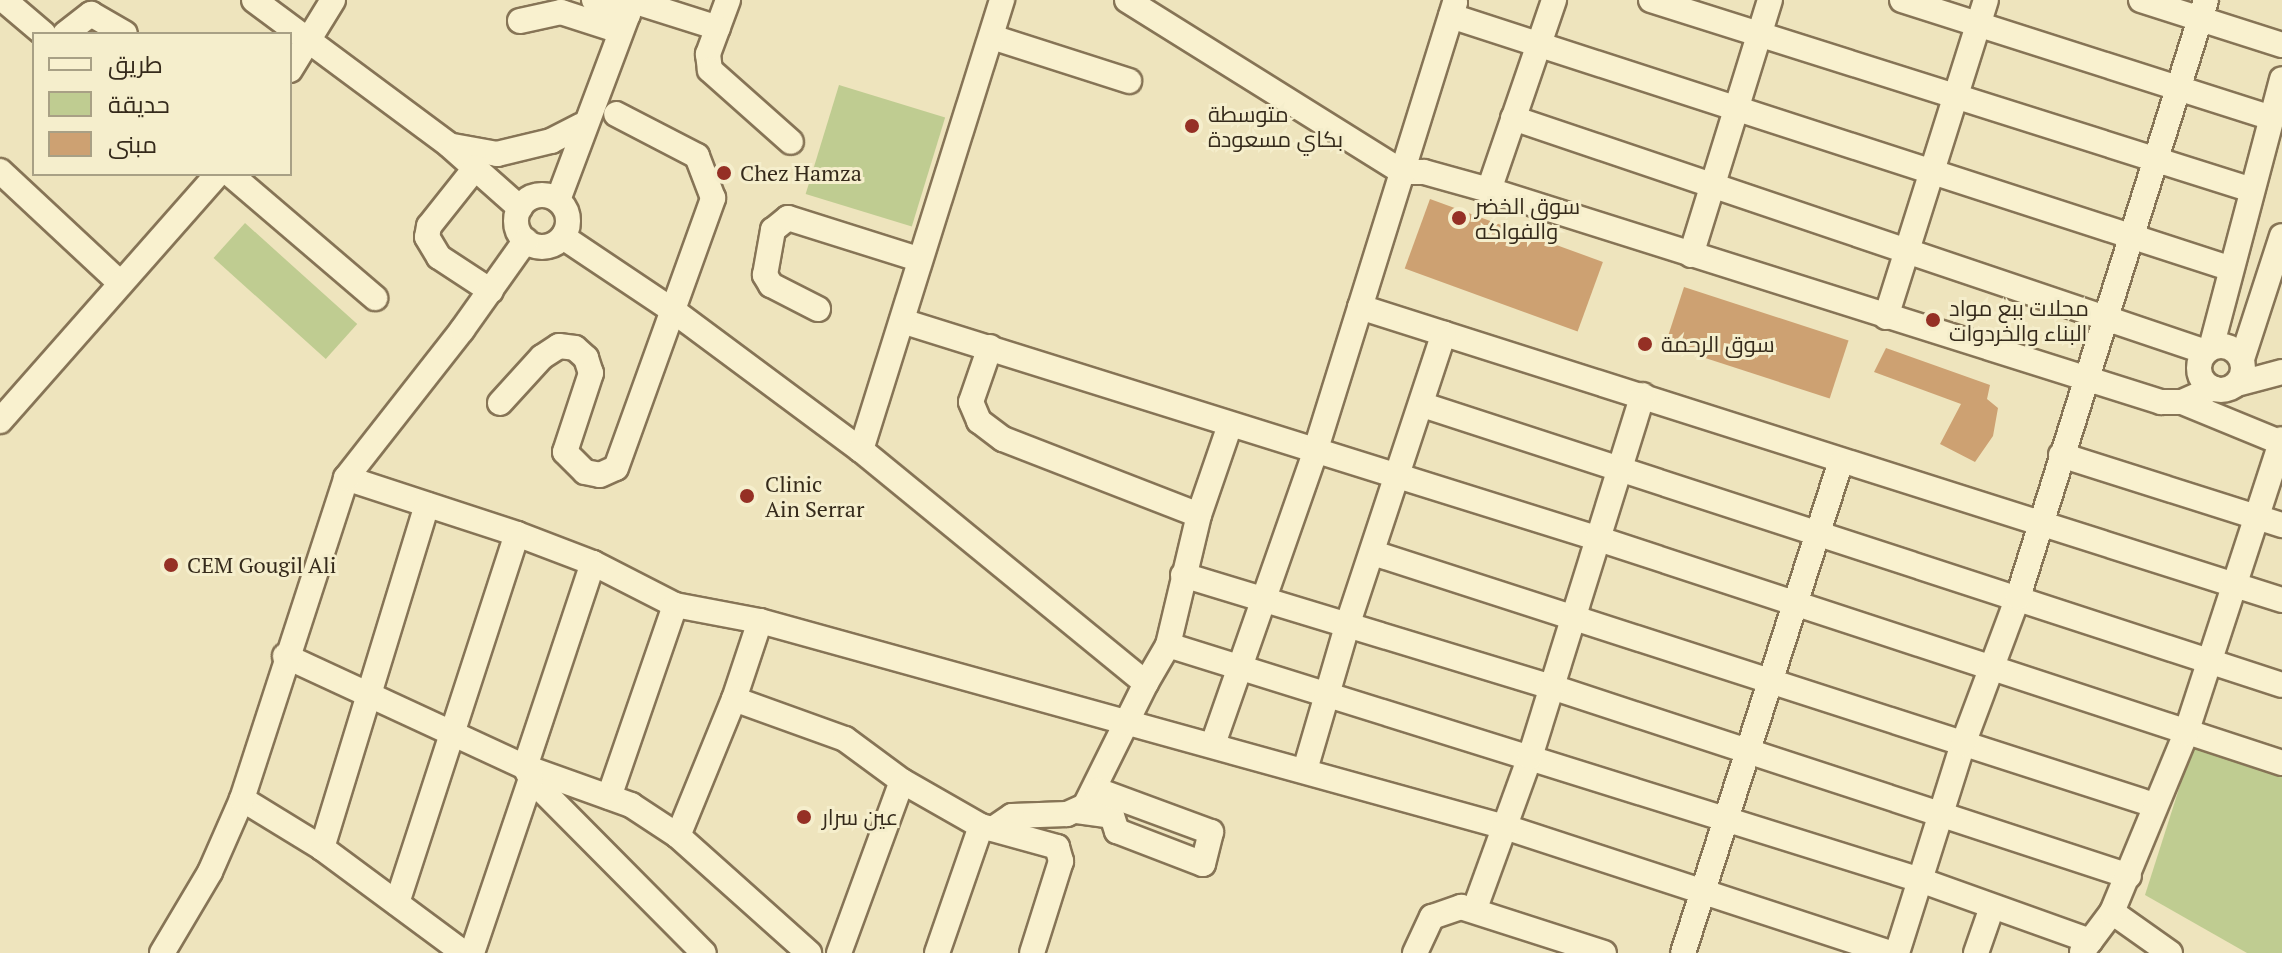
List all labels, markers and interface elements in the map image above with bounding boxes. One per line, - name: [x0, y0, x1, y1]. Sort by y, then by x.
- legend: [32, 32, 292, 176]
- text: طريق: [108, 48, 163, 80]
- text: حديقة: [108, 88, 170, 120]
- place label: متوسطة بكاي مسعودة: [1208, 100, 1343, 152]
- marker: متوسطة بكاي مسعودة: [1183, 117, 1201, 135]
- text: مبنى: [108, 128, 157, 160]
- place label: Chez Hamza: [740, 160, 862, 186]
- marker: Chez Hamza: [715, 164, 733, 182]
- place label: سوق الخضر والفواكه: [1475, 192, 1580, 244]
- marker: سوق الخضر والفواكه: [1450, 209, 1468, 227]
- place label: محلات ببع مواد البناء والخردوات: [1949, 294, 2089, 346]
- marker: محلات ببع مواد البناء والخردوات: [1924, 311, 1942, 329]
- place label: سوق الرحمة: [1661, 331, 1775, 357]
- marker: سوق الرحمة: [1636, 335, 1654, 353]
- place label: Clinic Ain Serrar: [765, 470, 864, 522]
- marker: Clinic Ain Serrar: [736, 485, 758, 507]
- place label: CEM Gougil Ali: [187, 552, 337, 578]
- marker: CEM Gougil Ali: [162, 556, 180, 574]
- place label: عين سرار: [822, 804, 898, 830]
- marker: عين سرار: [793, 806, 815, 828]

